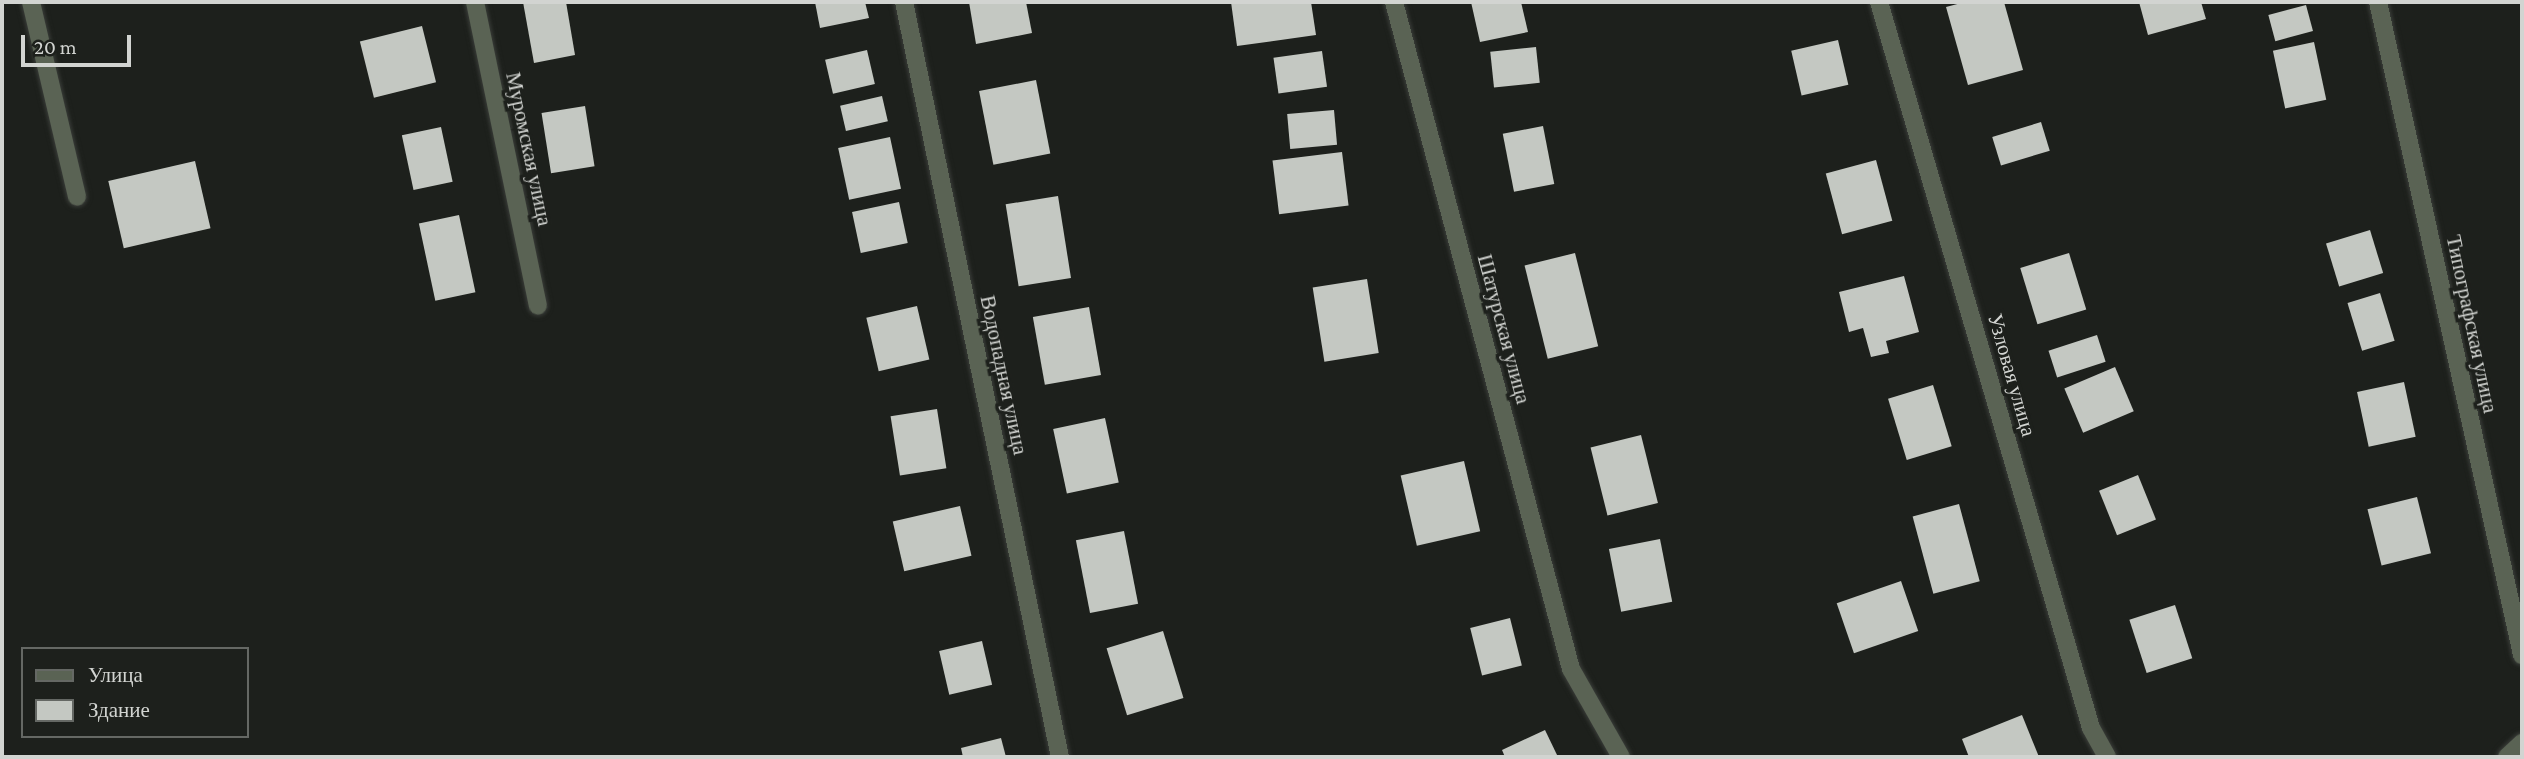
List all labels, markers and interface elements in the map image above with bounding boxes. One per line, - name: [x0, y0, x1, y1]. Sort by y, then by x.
- scale bar: [24, 21, 135, 65]
- text: 20 m: [34, 35, 77, 59]
- street label: Муромская улица: [500, 70, 558, 228]
- street label: Типографская улица: [2441, 233, 2503, 415]
- street label: Шатурская улица: [1472, 251, 1536, 407]
- street label: Водопадная улица: [975, 293, 1033, 457]
- street label: Узловая улица: [1982, 311, 2042, 439]
- legend: [21, 647, 248, 738]
- text: Улица: [88, 663, 143, 687]
- text: Здание: [88, 698, 150, 722]

